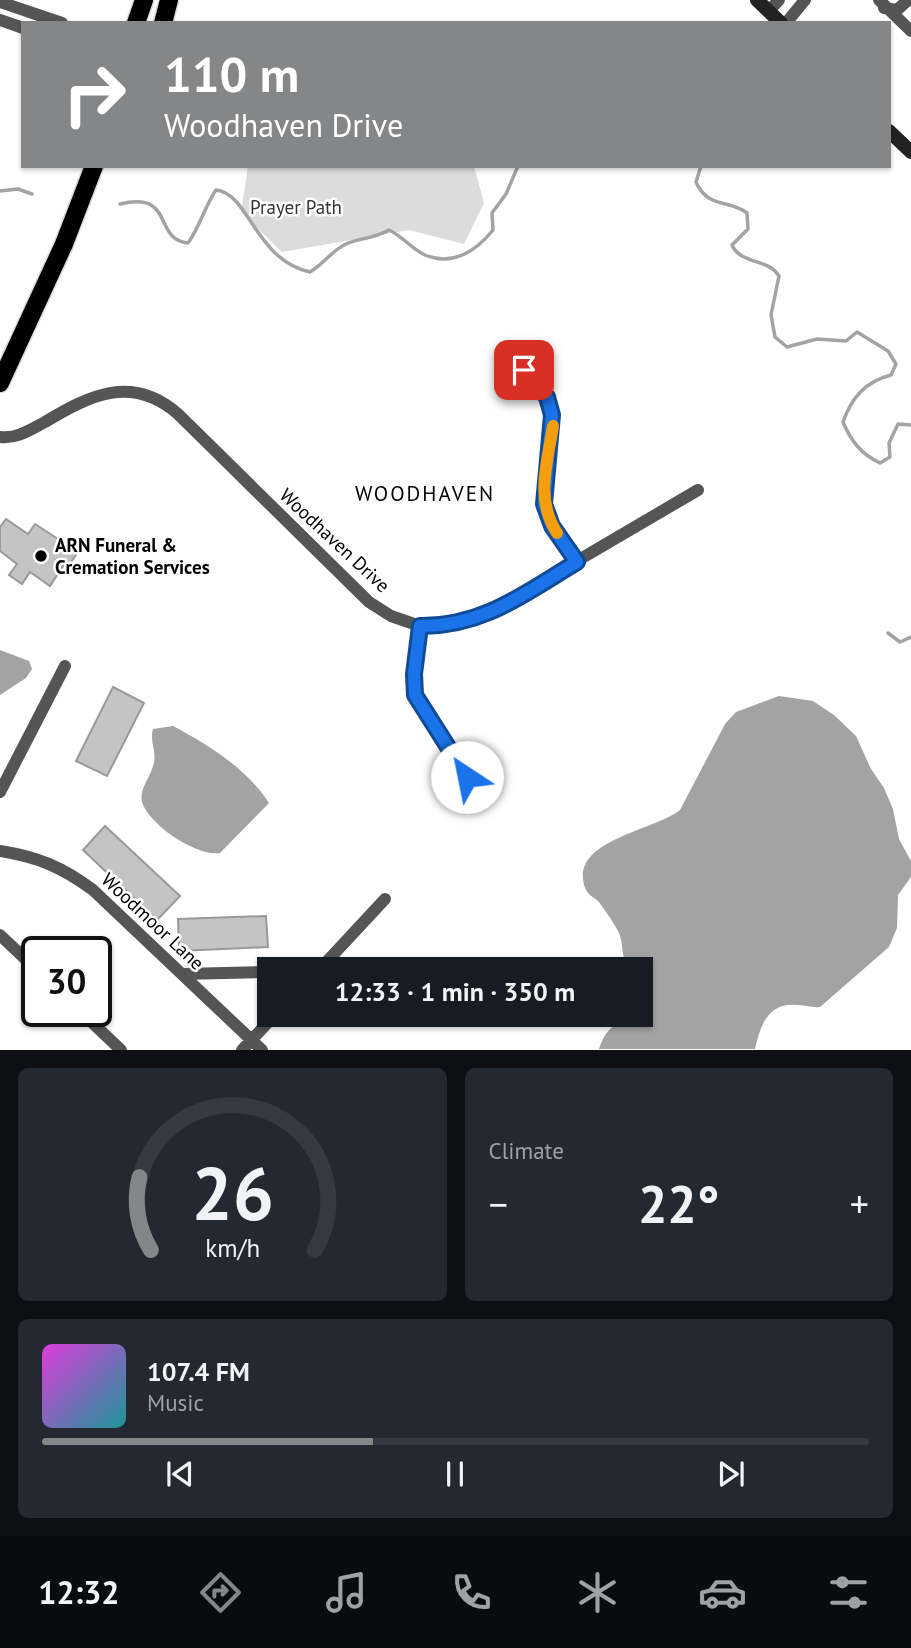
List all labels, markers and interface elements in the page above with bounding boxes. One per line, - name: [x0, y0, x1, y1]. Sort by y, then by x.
- text: 110 m: [164, 42, 299, 106]
- icon: right: [49, 49, 140, 140]
- text: Woodhaven Drive: [164, 104, 403, 146]
- park label: Prayer Path: [250, 195, 342, 219]
- pin: [494, 340, 554, 400]
- icon: arrive: [505, 351, 543, 389]
- district label: WOODHAVEN: [355, 480, 495, 507]
- street label: Woodhaven Drive: [275, 483, 395, 597]
- place label: ARN Funeral & Cremation Services: [55, 533, 210, 579]
- marker: ARN Funeral & Cremation Services: [33, 548, 49, 564]
- position arrow: [430, 740, 504, 814]
- street label: Woodmoor Lane: [97, 867, 209, 975]
- speed limit sign: 30: [21, 936, 112, 1027]
- text: 12:33 · 1 min · 350 m: [335, 975, 575, 1008]
- text: Climate: [489, 1136, 564, 1165]
- text: 26: [191, 1147, 274, 1241]
- text: 22°: [638, 1170, 720, 1237]
- text: −: [489, 1179, 508, 1228]
- text: +: [850, 1179, 869, 1228]
- text: km/h: [205, 1232, 260, 1264]
- text: 107.4 FM: [147, 1355, 250, 1388]
- text: Music: [147, 1388, 204, 1417]
- icon: previous: [161, 1455, 199, 1493]
- icon: pause: [436, 1455, 474, 1493]
- icon: next: [712, 1455, 750, 1493]
- icon: directions: [196, 1568, 245, 1617]
- icon: music: [322, 1568, 371, 1617]
- icon: phone: [447, 1568, 496, 1617]
- icon: climate: [573, 1568, 622, 1617]
- icon: car: [698, 1568, 747, 1617]
- icon: filters: [824, 1568, 873, 1617]
- text: 12:32: [38, 1571, 119, 1613]

